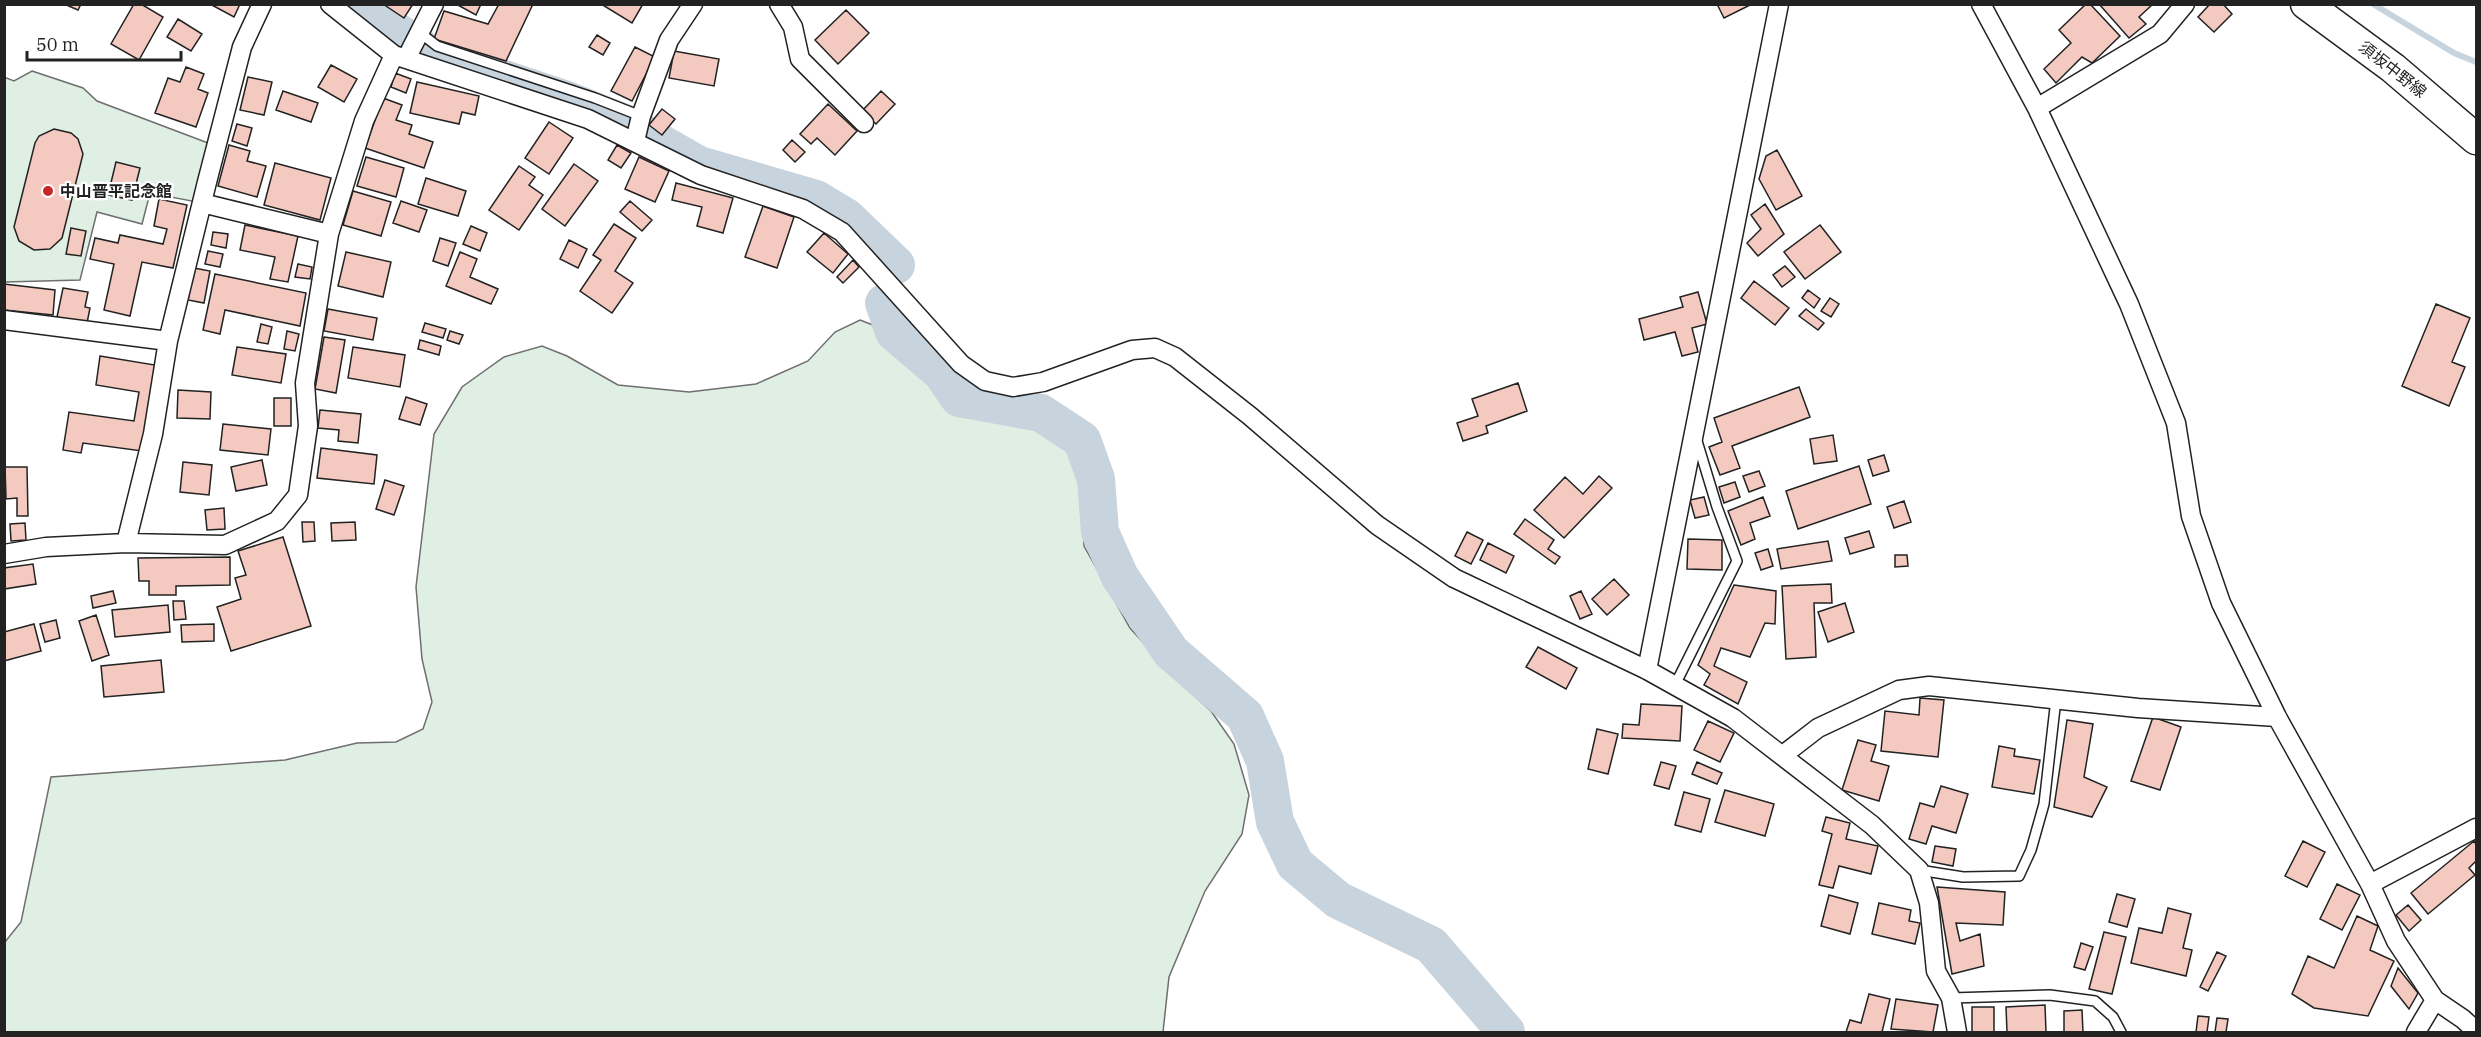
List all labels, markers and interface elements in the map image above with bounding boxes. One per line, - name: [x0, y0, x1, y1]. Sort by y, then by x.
- scale bar: [27, 24, 182, 62]
- text: 50 m: [36, 33, 79, 56]
- street label: 須坂中野線: [2355, 36, 2431, 102]
- place label: 中山晋平記念館: [60, 181, 172, 201]
- marker: 中山晋平記念館: [41, 184, 55, 198]

